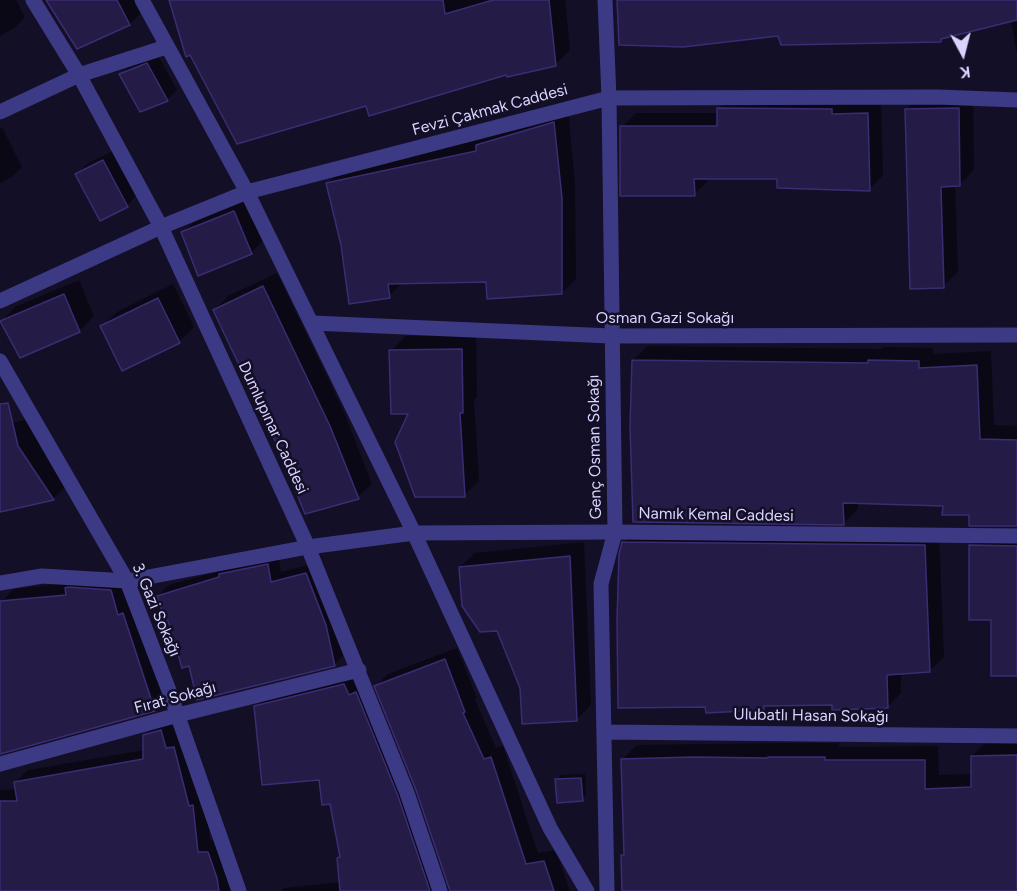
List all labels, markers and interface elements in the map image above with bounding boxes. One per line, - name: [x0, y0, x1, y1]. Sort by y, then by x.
- north arrow: [933, 24, 993, 84]
- text: K: [959, 62, 972, 82]
- street label: Fevzi Çakmak Caddesi: [410, 80, 570, 140]
- street label: Osman Gazi Sokağı: [596, 308, 734, 328]
- street label: Dumlupınar Caddesi: [234, 359, 312, 497]
- street label: Genç Osman Sokağı: [584, 374, 606, 520]
- street label: Namık Kemal Caddesi: [638, 504, 794, 526]
- street label: 3. Gazi Sokağı: [128, 560, 184, 660]
- street label: Fırat Sokağı: [132, 678, 218, 718]
- street label: Ulubatlı Hasan Sokağı: [733, 705, 889, 727]

